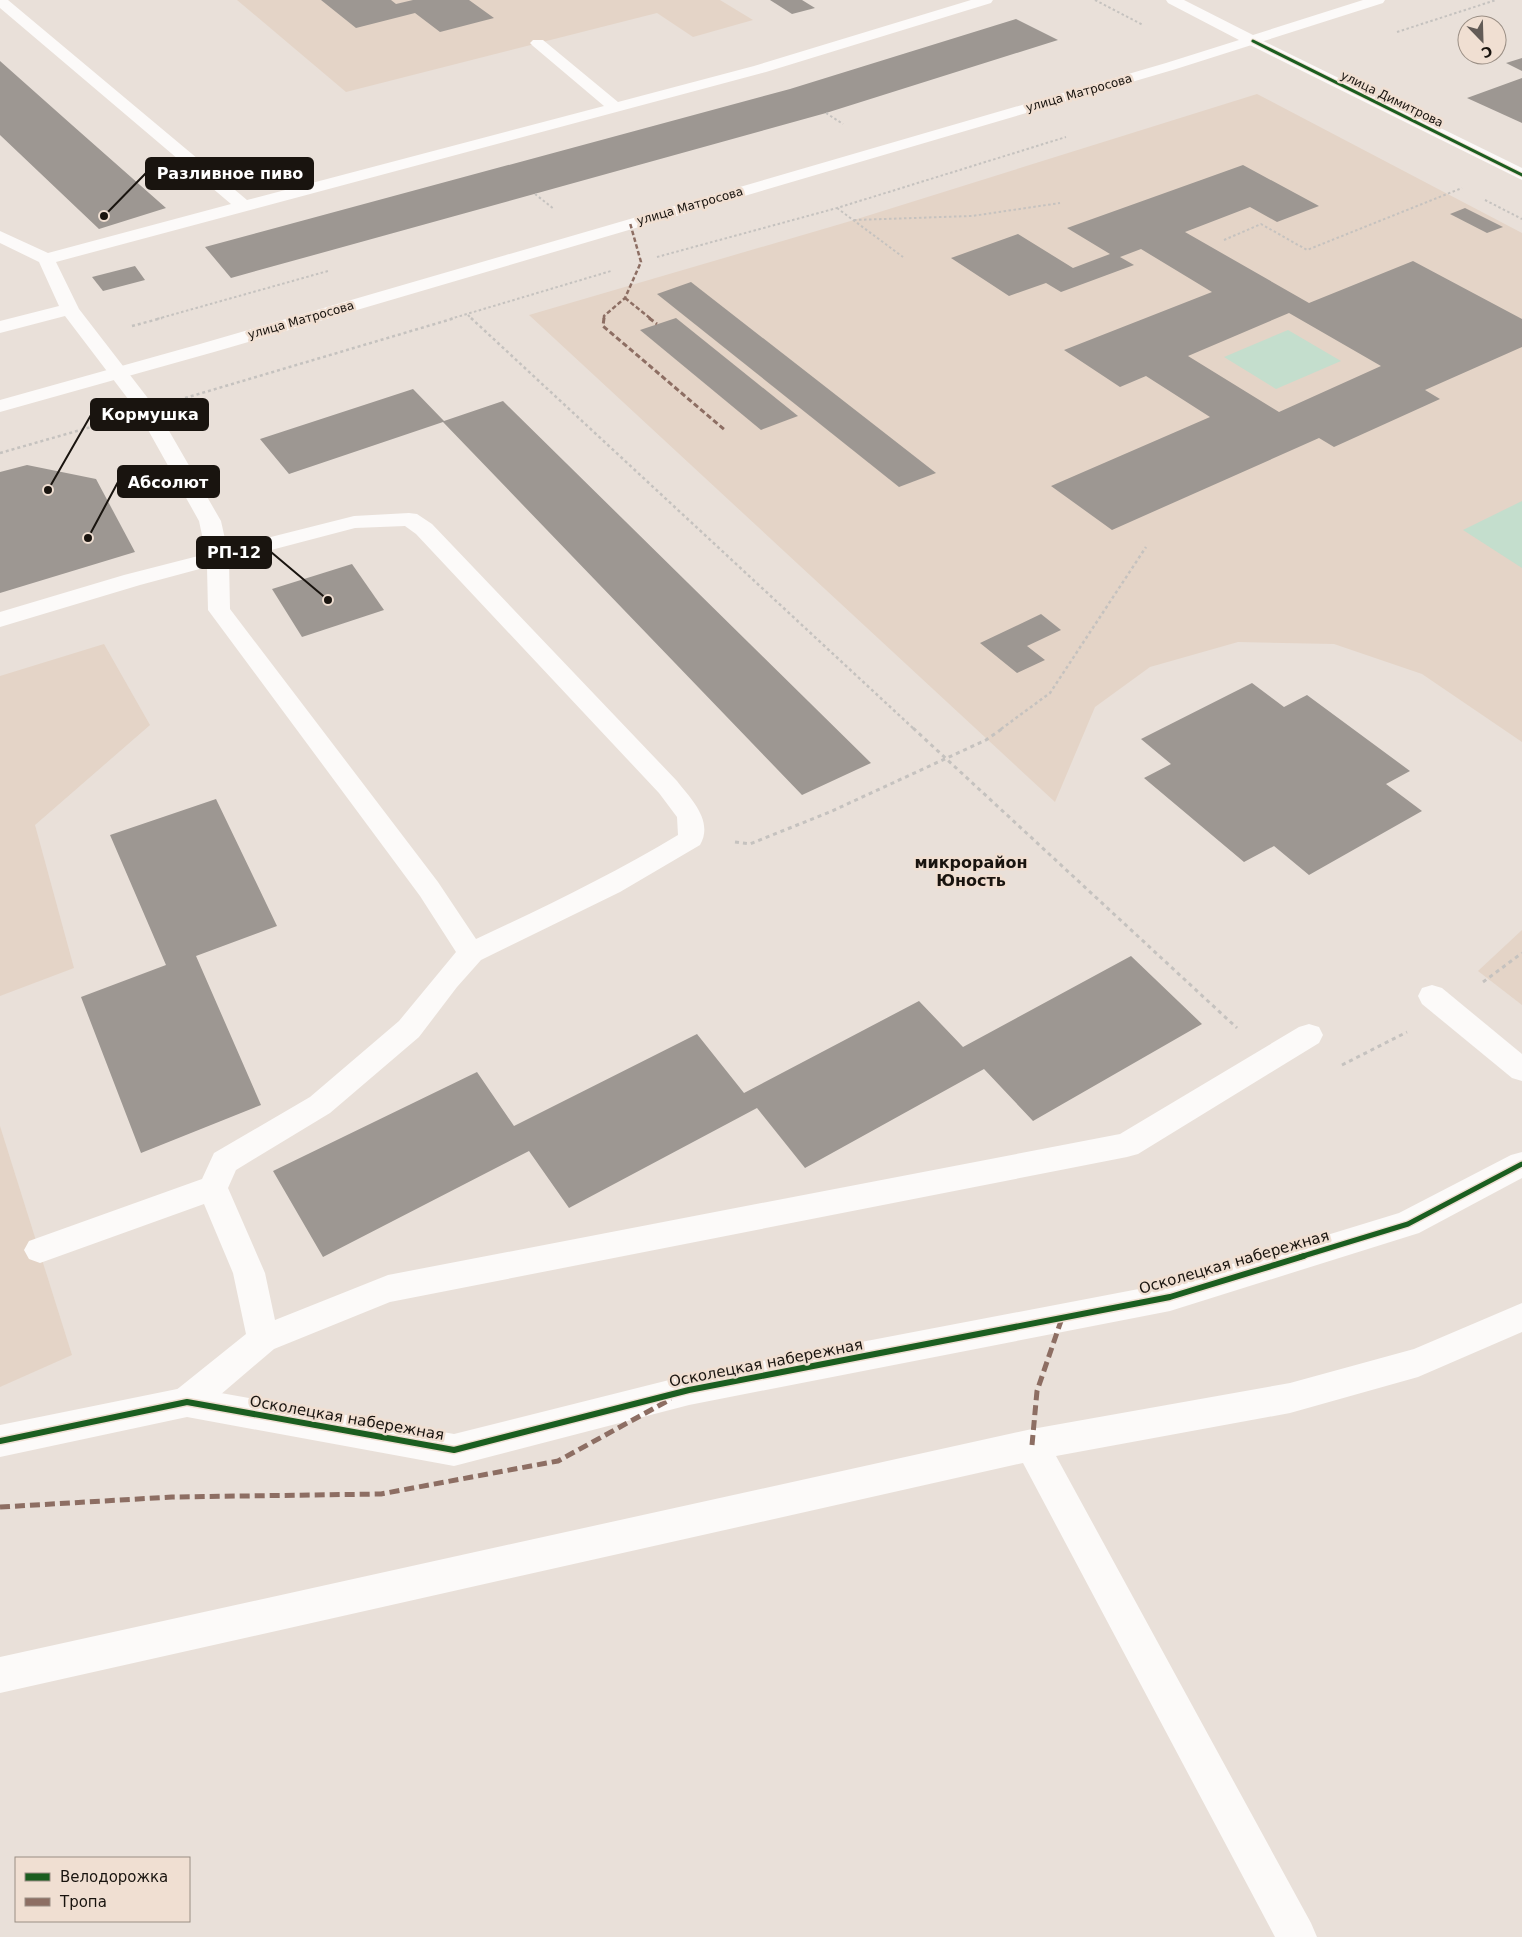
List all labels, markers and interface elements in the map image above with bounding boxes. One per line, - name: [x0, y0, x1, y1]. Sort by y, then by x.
- north arrow: [1457, 15, 1507, 65]
- text: С: [1479, 43, 1495, 61]
- street label: улица Димитрова: [1338, 68, 1446, 130]
- street label: улица Матросова: [1024, 71, 1134, 115]
- callout: Разливное пиво: [146, 158, 313, 189]
- text: Разливное пиво: [157, 164, 303, 183]
- street label: улица Матросова: [635, 184, 745, 228]
- street label: улица Матросова: [246, 298, 356, 342]
- callout: Кормушка: [91, 399, 208, 430]
- text: Кормушка: [101, 405, 199, 424]
- callout: Абсолют: [118, 466, 219, 497]
- text: Абсолют: [128, 473, 209, 492]
- callout: РП-12: [197, 537, 271, 568]
- text: РП-12: [207, 543, 261, 562]
- district label: микрорайон Юность: [914, 853, 1028, 890]
- street label: Осколецкая набережная: [1137, 1226, 1331, 1298]
- street label: Осколецкая набережная: [668, 1335, 864, 1391]
- street label: Осколецкая набережная: [248, 1392, 446, 1444]
- legend: [15, 1857, 190, 1922]
- text: Велодорожка: [60, 1868, 168, 1886]
- text: Тропа: [59, 1893, 107, 1911]

